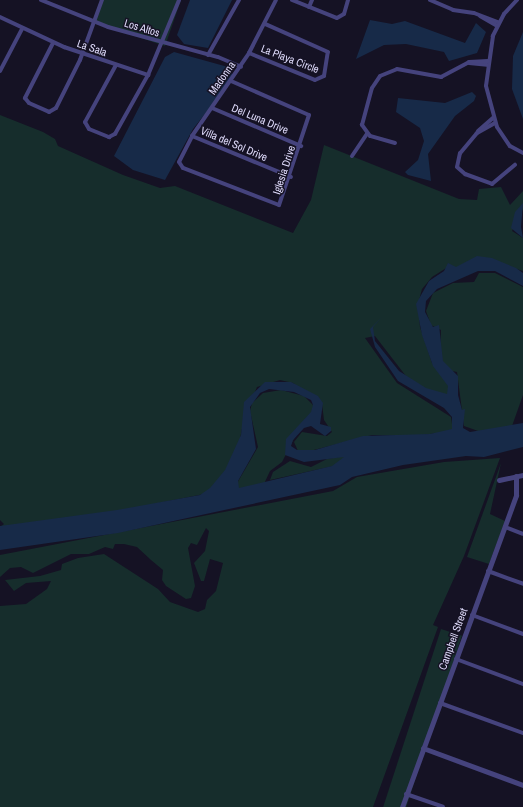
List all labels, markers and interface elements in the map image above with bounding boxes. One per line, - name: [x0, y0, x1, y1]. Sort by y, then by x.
- street label: Los Altos: [122, 16, 162, 40]
- street label: La Sala: [75, 37, 109, 59]
- street label: La Playa Circle: [259, 42, 321, 76]
- street label: Madonna: [206, 59, 238, 97]
- street label: Del Luna Drive: [230, 101, 290, 137]
- street label: Villa del Sol Drive: [198, 124, 270, 164]
- street label: Iglesia Drive: [270, 144, 298, 196]
- street label: Campbell Street: [436, 606, 470, 672]

